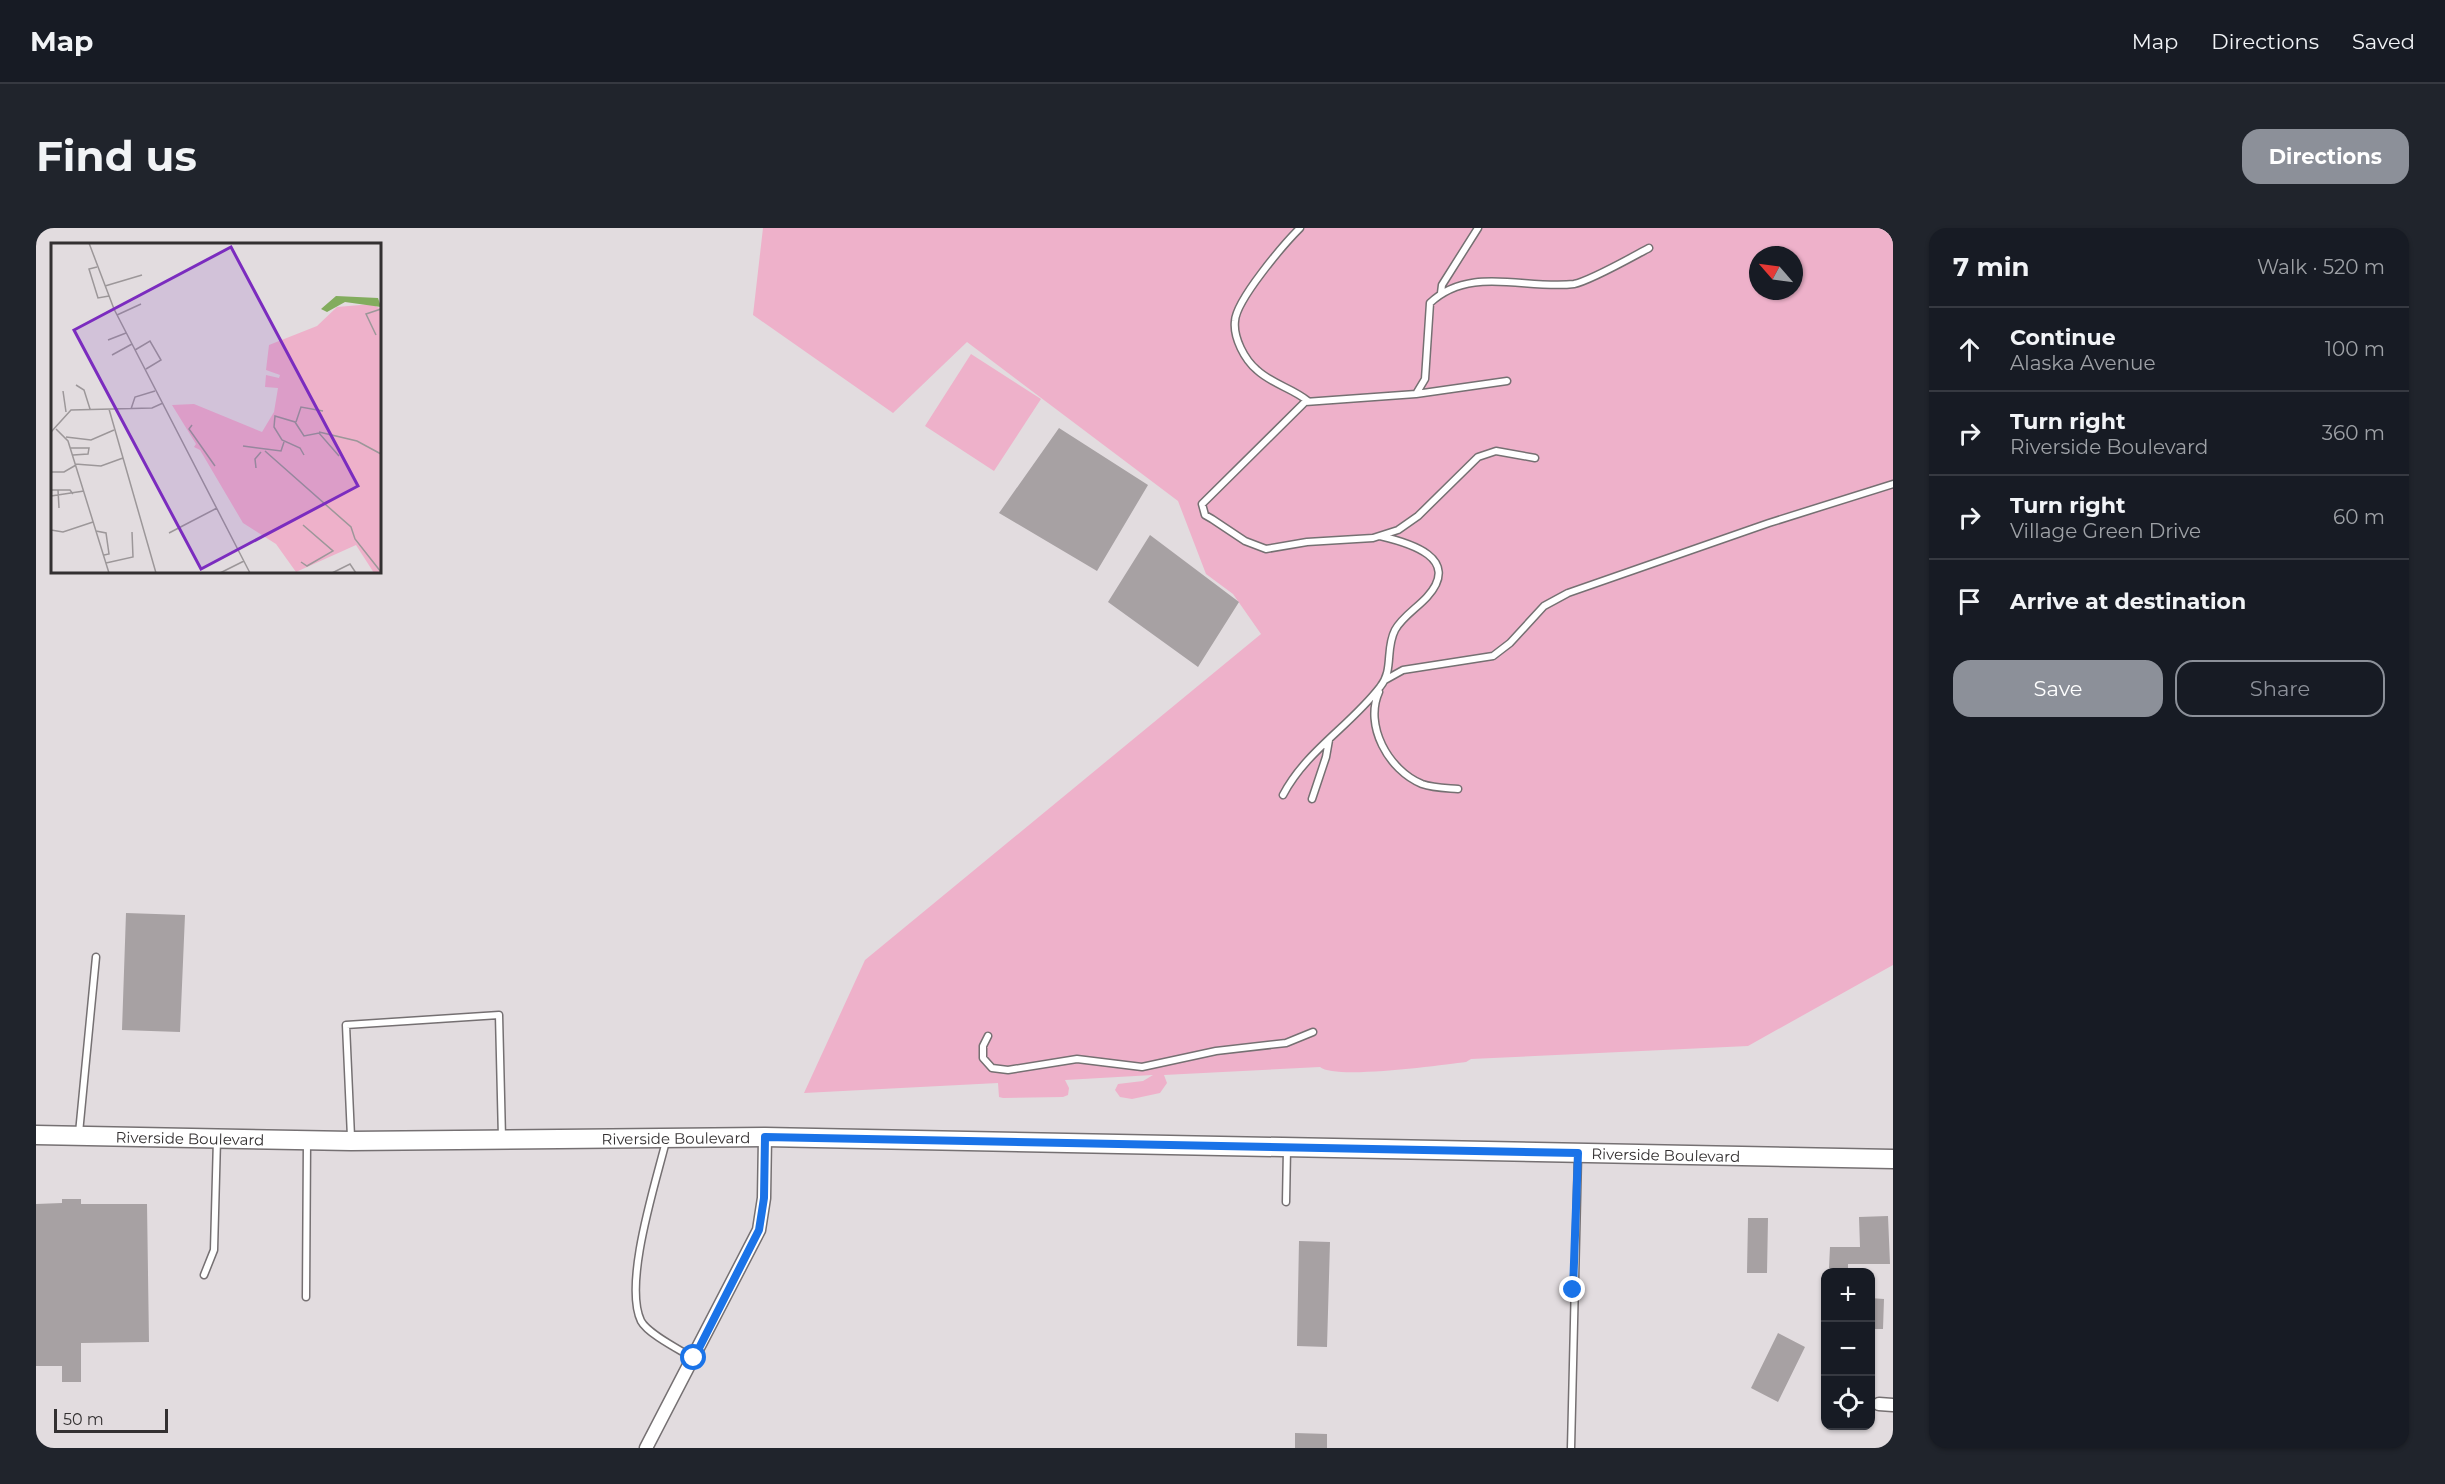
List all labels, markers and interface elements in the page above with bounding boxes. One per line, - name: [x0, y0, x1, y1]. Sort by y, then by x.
- text: Map: [30, 24, 93, 58]
- text: Map: [2132, 29, 2178, 54]
- text: Directions: [2211, 29, 2319, 54]
- text: Saved: [2352, 29, 2415, 54]
- button: Directions: [2242, 129, 2409, 184]
- text: Find us: [36, 130, 197, 182]
- inset map: [51, 243, 381, 573]
- north arrow: [1749, 246, 1803, 300]
- text: 7 min: [1953, 251, 2030, 283]
- text: Walk · 520 m: [2257, 255, 2385, 279]
- text: Continue: [2010, 324, 2116, 351]
- icon: ahead: [1953, 333, 1986, 366]
- text: 100 m: [2325, 337, 2385, 361]
- text: Alaska Avenue: [2010, 351, 2156, 375]
- text: Turn right: [2010, 408, 2125, 435]
- icon: right: [1953, 417, 1986, 450]
- text: 360 m: [2322, 421, 2385, 445]
- text: Riverside Boulevard: [2010, 435, 2208, 459]
- text: Turn right: [2010, 492, 2125, 519]
- icon: right: [1953, 501, 1986, 534]
- text: 60 m: [2333, 505, 2385, 529]
- text: Village Green Drive: [2010, 519, 2201, 543]
- icon: arrive: [1953, 585, 1986, 618]
- text: Arrive at destination: [2010, 588, 2246, 615]
- button: Save: [1953, 660, 2163, 717]
- button: Share: [2175, 660, 2385, 717]
- street label: Riverside Boulevard: [115, 1127, 265, 1149]
- street label: Riverside Boulevard: [601, 1128, 750, 1148]
- street label: Riverside Boulevard: [1591, 1144, 1740, 1166]
- map controls: [1821, 1268, 1875, 1430]
- button: +: [1821, 1268, 1875, 1322]
- route end: [1559, 1276, 1585, 1302]
- button: −: [1821, 1322, 1875, 1376]
- route start: [680, 1344, 706, 1370]
- button: locate: [1821, 1376, 1875, 1430]
- scale bar: [54, 1406, 168, 1434]
- text: 50 m: [63, 1410, 104, 1429]

